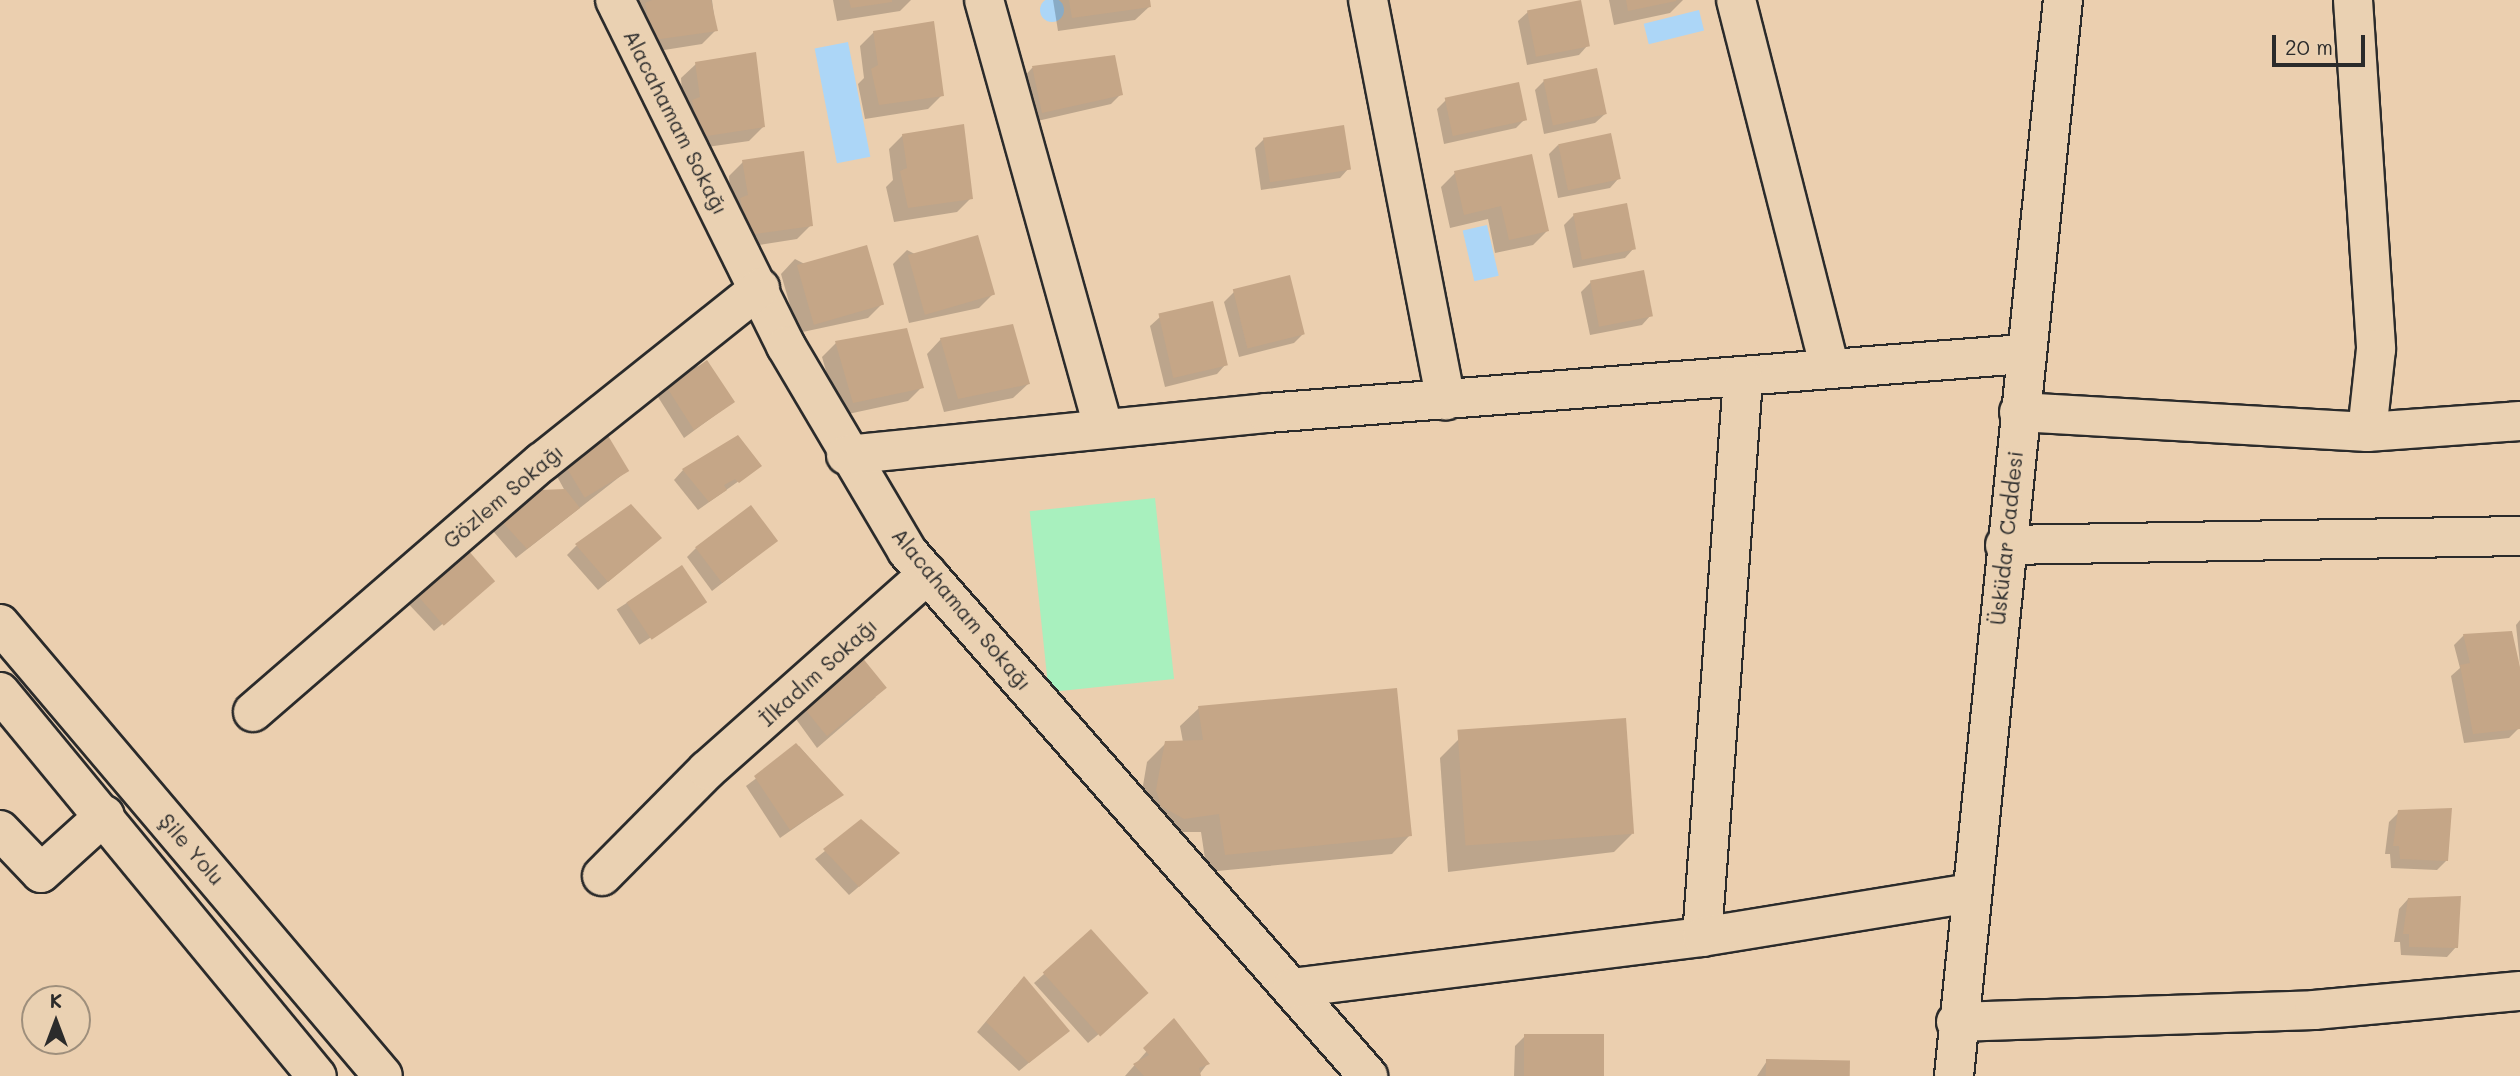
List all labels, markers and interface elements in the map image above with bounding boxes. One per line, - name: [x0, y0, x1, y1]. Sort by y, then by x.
- scale bar: [2275, 21, 2368, 65]
- street label: Alacahamam Sokağı: [619, 25, 733, 219]
- text: 20 m: [2285, 33, 2333, 60]
- street label: Gözlem Sokağı: [438, 439, 568, 553]
- street label: Üsküdar Caddesi: [1984, 450, 2028, 626]
- street label: Alacahamam Sokağı: [887, 523, 1037, 695]
- street label: İlkadım Sokağı: [754, 613, 882, 731]
- street label: Şile Yolu: [154, 808, 230, 890]
- north arrow: [21, 985, 91, 1055]
- text: K: [50, 988, 62, 1013]

